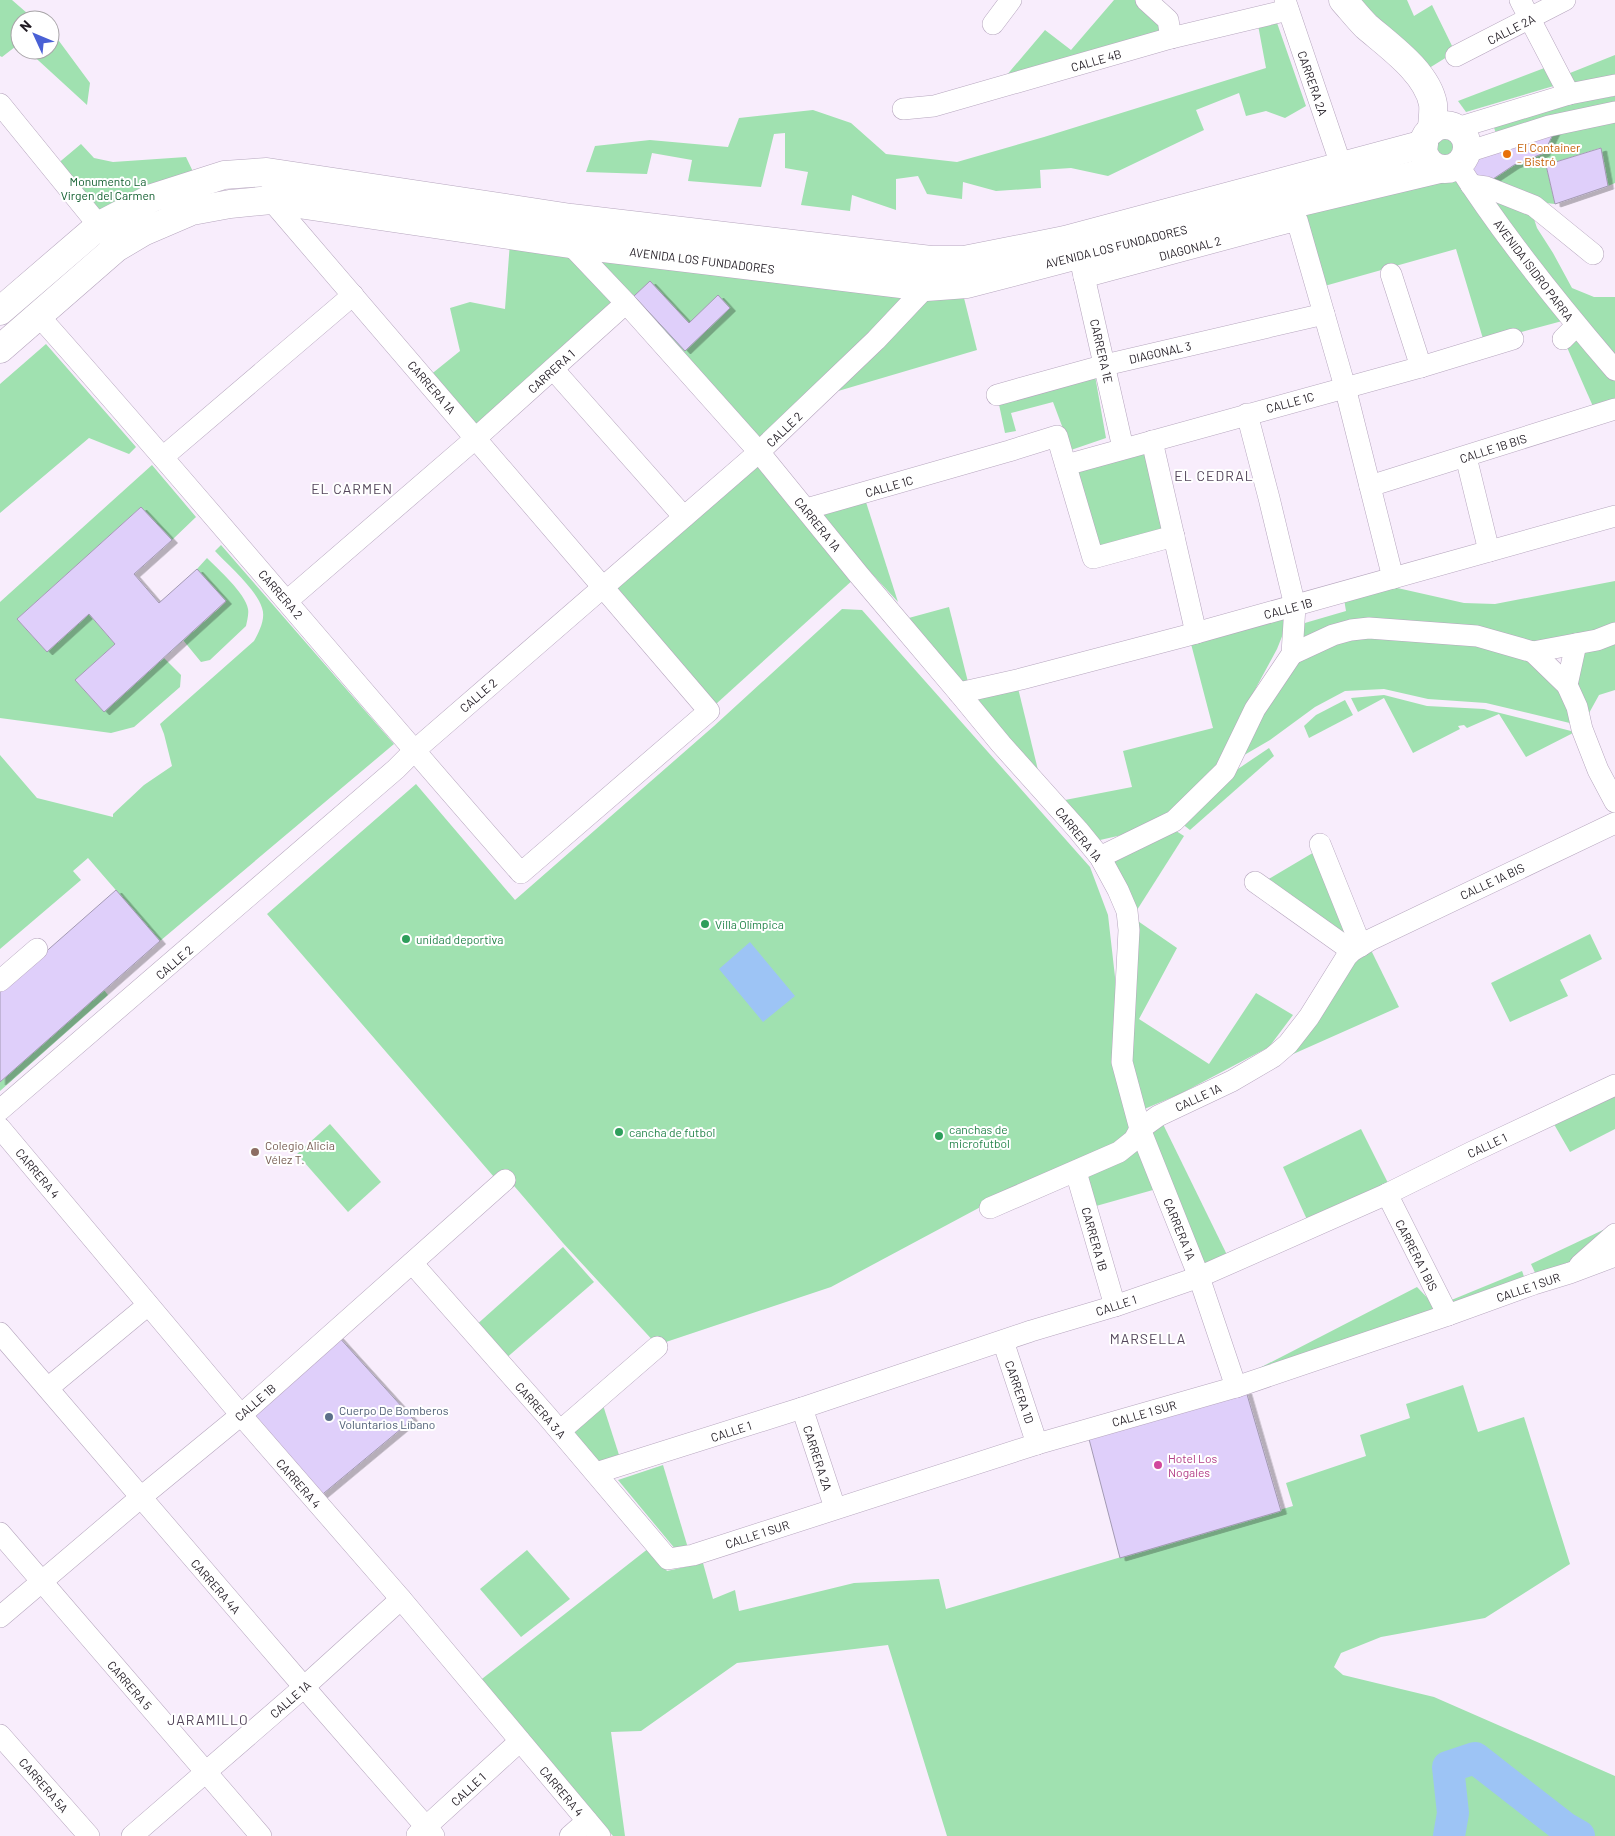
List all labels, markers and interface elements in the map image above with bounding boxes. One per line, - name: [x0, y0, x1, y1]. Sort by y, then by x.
- north arrow: [10, 10, 60, 60]
- street label: CALLE 2A: [1485, 11, 1537, 47]
- text: N: [16, 16, 35, 35]
- street label: CALLE 4B: [1069, 46, 1123, 74]
- street label: CARRERA 2A: [1295, 49, 1331, 117]
- place label: El Container - Bistró: [1517, 140, 1581, 168]
- marker: El Container - Bistró: [1501, 148, 1513, 160]
- park label: Monumento La Virgen del Carmen: [61, 174, 155, 202]
- street label: AVENIDA ISIDRO PARRA: [1491, 217, 1577, 323]
- street label: AVENIDA LOS FUNDADORES: [1043, 222, 1189, 270]
- street label: DIAGONAL 2: [1158, 233, 1222, 263]
- street label: AVENIDA LOS FUNDADORES: [629, 244, 775, 276]
- street label: CARRERA 1E: [1088, 318, 1116, 384]
- street label: DIAGONAL 3: [1128, 338, 1192, 366]
- street label: CARRERA 1: [525, 346, 577, 396]
- street label: CARRERA 1A: [405, 358, 459, 416]
- street label: CALLE 1C: [1264, 389, 1316, 415]
- street label: CALLE 2: [763, 409, 805, 449]
- street label: CALLE 1B BIS: [1458, 431, 1528, 465]
- district label: EL CEDRAL: [1174, 467, 1254, 484]
- street label: CALLE 1C: [863, 472, 915, 500]
- district label: EL CARMEN: [311, 480, 393, 497]
- street label: CARRERA 1A: [792, 494, 844, 554]
- street label: CARRERA 2: [256, 567, 306, 621]
- street label: CALLE 1B: [1262, 595, 1314, 621]
- street label: CALLE 2: [457, 675, 499, 715]
- street label: CARRERA 1A: [1053, 804, 1105, 864]
- street label: CALLE 1A BIS: [1458, 860, 1526, 902]
- place label: Villa Olímpica: [715, 917, 784, 931]
- marker: Villa Olímpica: [699, 918, 711, 930]
- place label: unidad deportiva: [416, 932, 503, 946]
- marker: unidad deportiva: [400, 933, 412, 945]
- street label: CALLE 2: [153, 942, 195, 982]
- street label: CALLE 1A: [1173, 1080, 1223, 1114]
- place label: canchas de microfutbol: [949, 1122, 1010, 1150]
- place label: cancha de futbol: [629, 1125, 715, 1139]
- marker: cancha de futbol: [613, 1126, 625, 1138]
- marker: canchas de microfutbol: [933, 1130, 945, 1142]
- street label: CALLE 1: [1465, 1130, 1509, 1160]
- place label: Colegio Alicia Vélez T.: [265, 1138, 335, 1166]
- street label: CARRERA 4: [13, 1145, 63, 1201]
- marker: Colegio Alicia Vélez T.: [249, 1146, 261, 1158]
- street label: CARRERA 1A: [1161, 1196, 1199, 1262]
- street label: CARRERA 1B: [1079, 1205, 1111, 1273]
- street label: CARRERA 1 BIS: [1393, 1217, 1441, 1293]
- street label: CALLE 1 SUR: [1494, 1270, 1562, 1304]
- street label: CALLE 1: [1094, 1292, 1138, 1318]
- district label: MARSELLA: [1110, 1330, 1186, 1347]
- street label: CARRERA 1D: [1003, 1359, 1037, 1425]
- street label: CARRERA 3 A: [513, 1379, 569, 1441]
- street label: CALLE 1B: [232, 1380, 278, 1424]
- street label: CALLE 1 SUR: [1110, 1397, 1178, 1429]
- place label: Cuerpo De Bomberos Voluntarios Líbano: [339, 1403, 449, 1431]
- marker: Cuerpo De Bomberos Voluntarios Líbano: [323, 1411, 335, 1423]
- street label: CALLE 1: [709, 1418, 753, 1444]
- street label: CARRERA 2A: [801, 1424, 835, 1492]
- place label: Hotel Los Nogales: [1168, 1451, 1217, 1479]
- street label: CARRERA 4: [274, 1456, 324, 1510]
- marker: Hotel Los Nogales: [1152, 1459, 1164, 1471]
- street label: CALLE 1 SUR: [723, 1517, 791, 1551]
- street label: CARRERA 4A: [188, 1556, 244, 1616]
- street label: CARRERA 5: [105, 1658, 155, 1712]
- street label: CALLE 1A: [267, 1678, 313, 1720]
- district label: JARAMILLO: [167, 1711, 249, 1728]
- street label: CARRERA 5A: [17, 1755, 71, 1815]
- street label: CARRERA 4: [537, 1763, 587, 1819]
- street label: CALLE 1: [448, 1770, 488, 1808]

